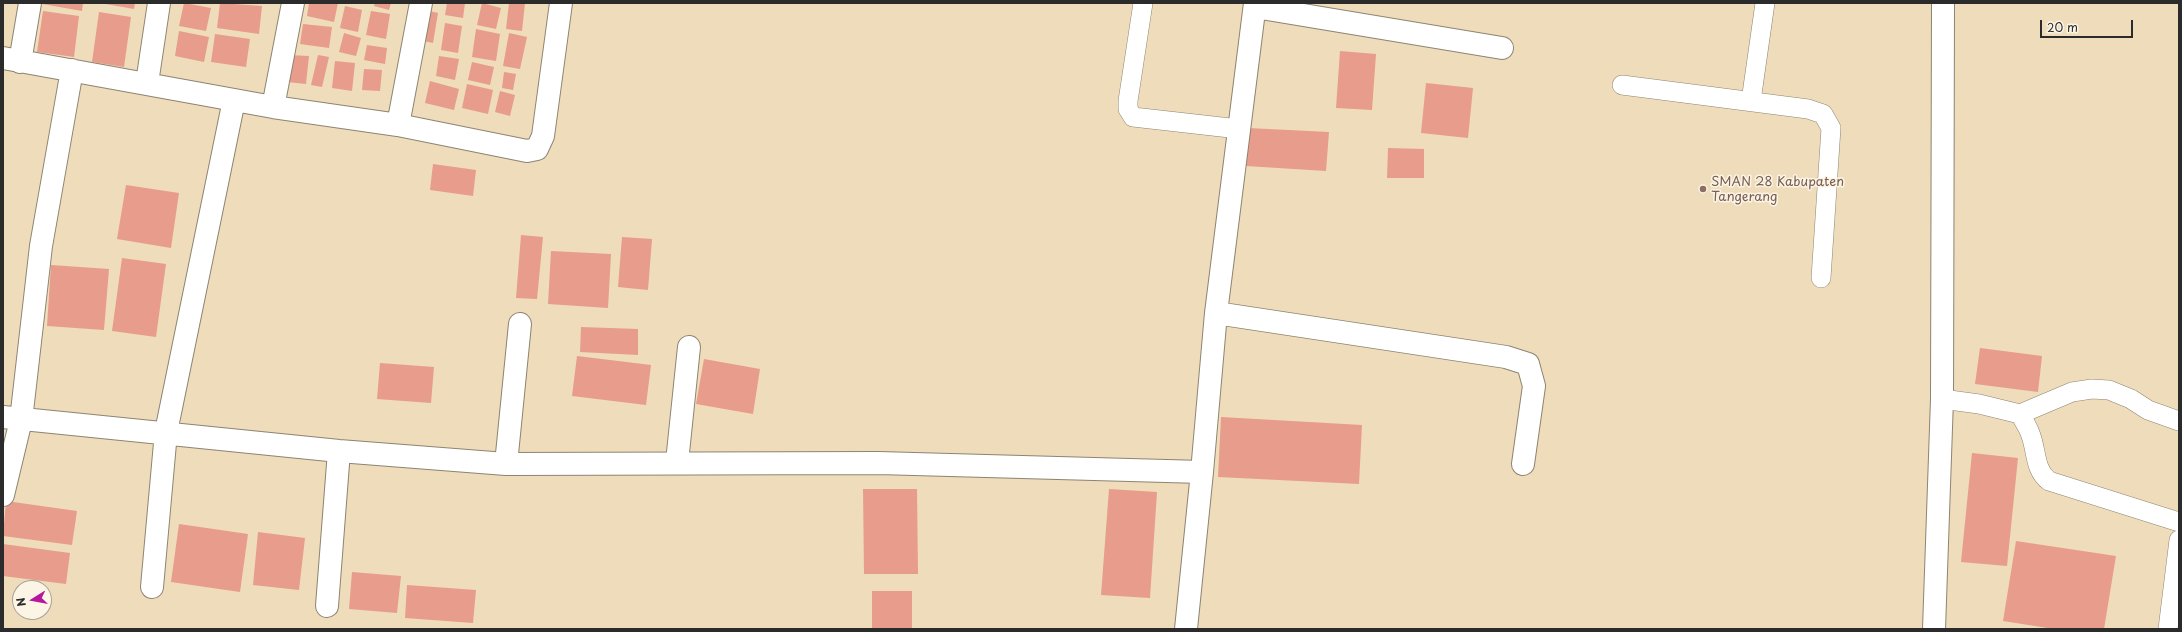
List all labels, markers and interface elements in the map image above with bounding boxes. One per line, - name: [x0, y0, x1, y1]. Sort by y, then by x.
- scale bar: [2042, 12, 2135, 38]
- text: 20 m: [2047, 18, 2078, 36]
- place label: SMAN 28 Kabupaten Tangerang: [1711, 174, 1844, 205]
- marker: SMAN 28 Kabupaten Tangerang: [1698, 184, 1708, 194]
- north arrow: [12, 580, 52, 620]
- text: N: [12, 596, 30, 608]

